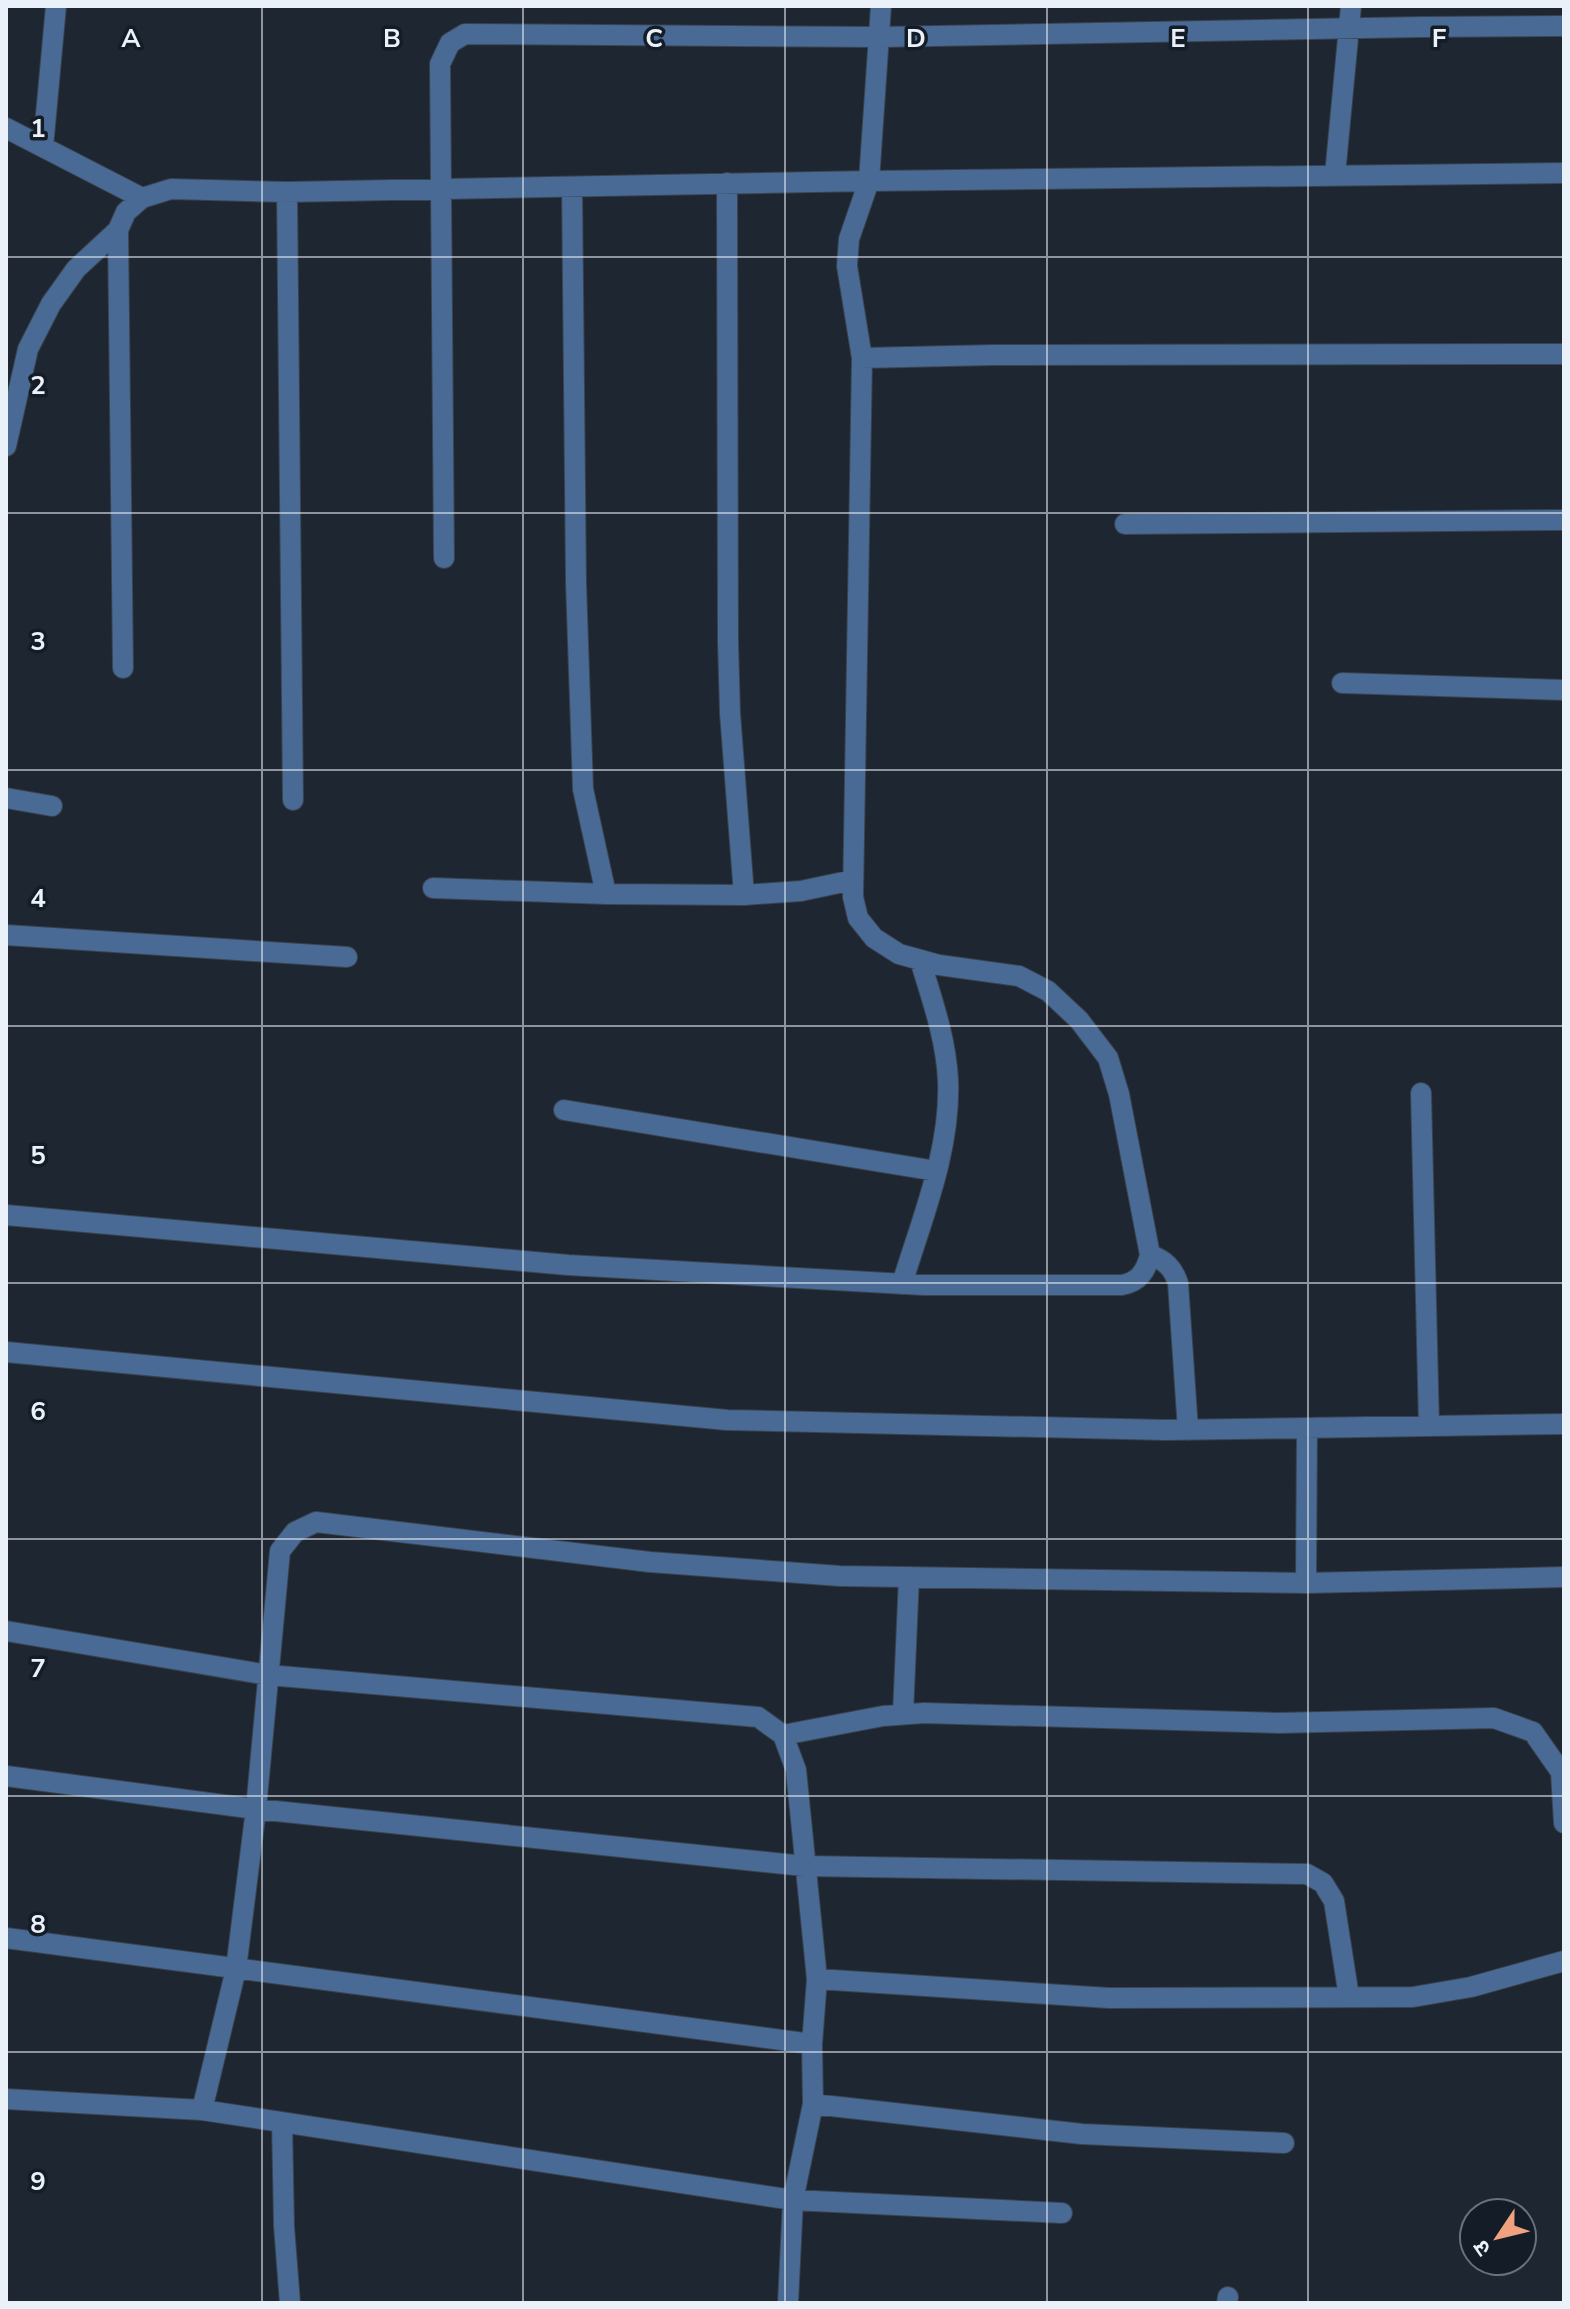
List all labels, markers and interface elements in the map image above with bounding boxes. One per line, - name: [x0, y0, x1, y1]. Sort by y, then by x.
- text: A: [121, 21, 141, 56]
- text: B: [383, 21, 401, 56]
- text: C: [645, 21, 663, 56]
- text: D: [906, 21, 926, 56]
- text: E: [1170, 21, 1186, 56]
- text: F: [1432, 21, 1446, 56]
- text: 1: [30, 111, 46, 146]
- text: 2: [30, 368, 46, 403]
- text: 3: [30, 624, 46, 659]
- text: 4: [30, 881, 46, 916]
- text: 5: [30, 1138, 46, 1173]
- text: 6: [30, 1394, 46, 1429]
- text: 7: [30, 1651, 46, 1686]
- text: 8: [30, 1907, 46, 1942]
- text: 9: [30, 2164, 46, 2199]
- north arrow: [1458, 2197, 1538, 2277]
- text: उ: [1466, 2233, 1498, 2262]

